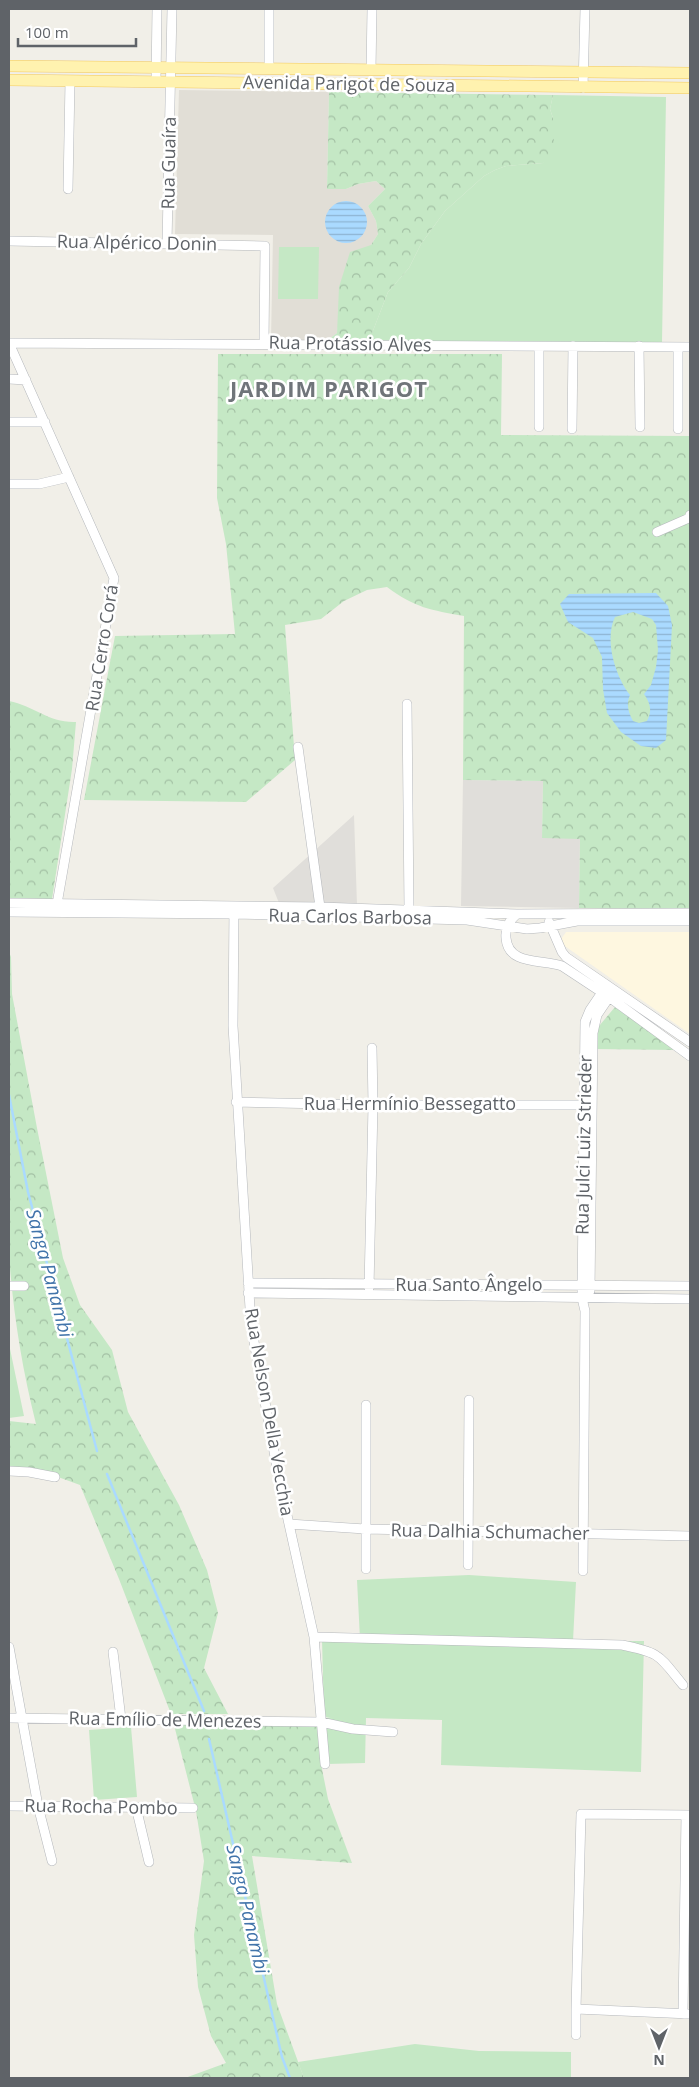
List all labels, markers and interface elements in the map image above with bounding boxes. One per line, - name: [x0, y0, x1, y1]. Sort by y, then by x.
- scale bar: [18, 15, 135, 47]
- text: 100 m: [25, 22, 69, 42]
- street label: Avenida Parigot de Souza: [243, 69, 455, 97]
- street label: Rua Guaíra: [155, 116, 181, 210]
- street label: Rua Alpérico Donin: [57, 229, 217, 255]
- street label: Rua Protássio Alves: [268, 330, 432, 356]
- district label: JARDIM PARIGOT: [228, 373, 428, 403]
- street label: Rua Cerro Corá: [79, 583, 123, 713]
- street label: Rua Carlos Barbosa: [268, 903, 432, 929]
- street label: Rua Julci Luiz Strieder: [569, 1054, 597, 1235]
- street label: Rua Hermínio Bessegatto: [304, 1091, 516, 1115]
- water label: Sanga Panambi: [20, 1206, 80, 1341]
- street label: Rua Santo Ângelo: [395, 1272, 543, 1296]
- street label: Rua Nelson Della Vecchia: [240, 1306, 300, 1518]
- street label: Rua Dalhia Schumacher: [390, 1517, 590, 1545]
- street label: Rua Emílio de Menezes: [68, 1705, 262, 1733]
- street label: Rua Rocha Pombo: [24, 1793, 178, 1819]
- water label: Sanga Panambi: [220, 1842, 276, 1978]
- north arrow: [634, 2022, 684, 2072]
- text: N: [653, 2051, 665, 2070]

